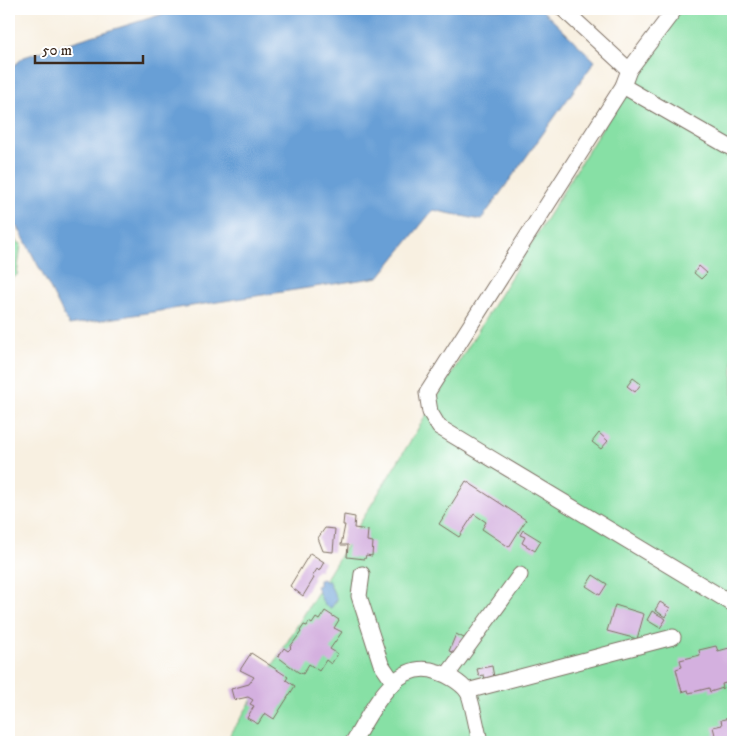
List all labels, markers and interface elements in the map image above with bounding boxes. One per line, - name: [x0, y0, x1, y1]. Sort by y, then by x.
- scale bar: [35, 32, 142, 64]
- text: 50 m: [42, 41, 72, 60]

